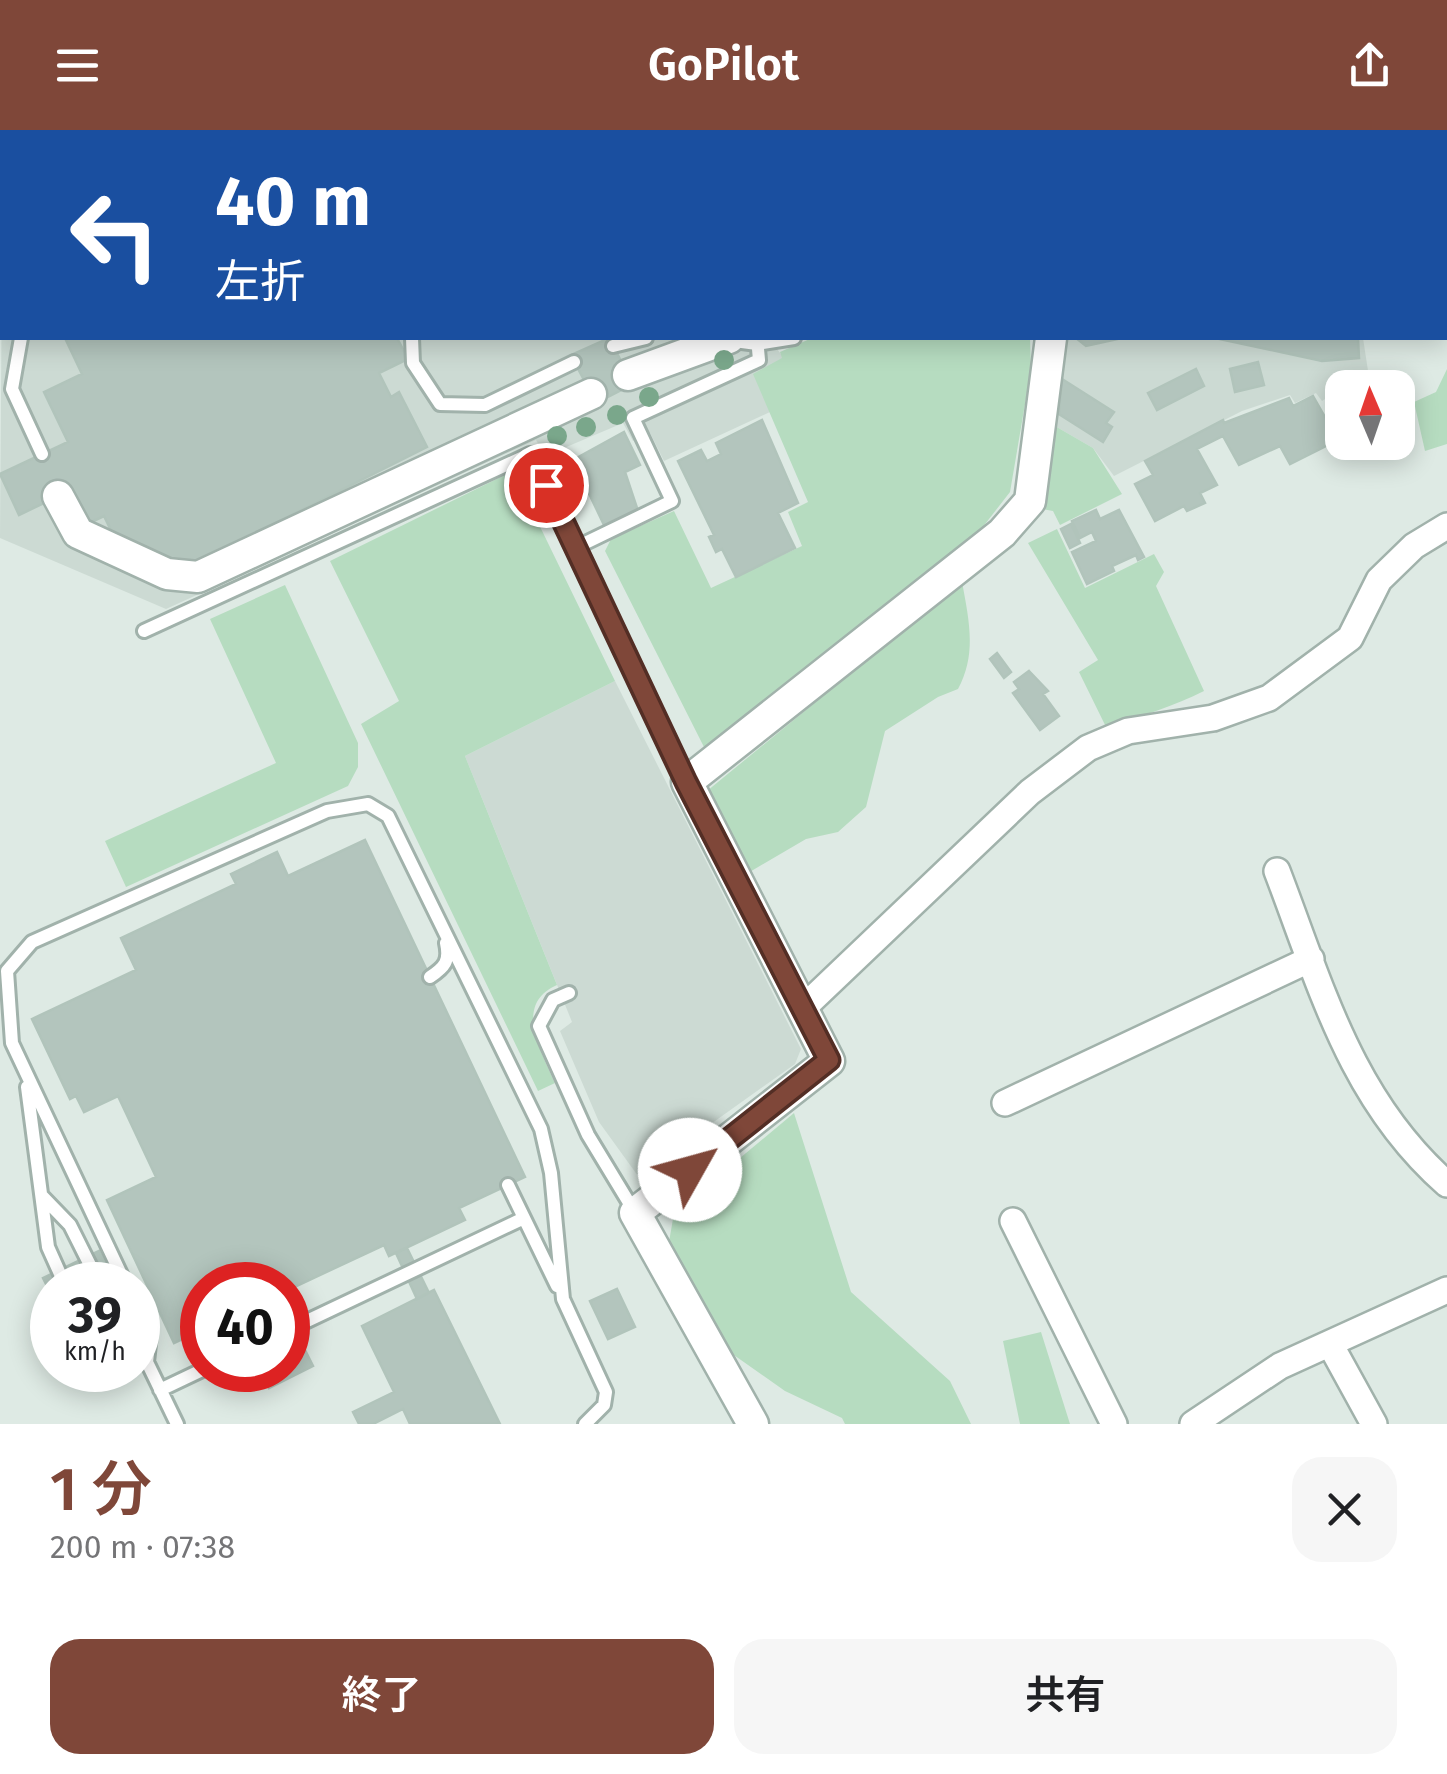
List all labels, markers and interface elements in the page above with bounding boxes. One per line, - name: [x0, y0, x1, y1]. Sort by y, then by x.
- icon: menu: [50, 38, 105, 93]
- text: GoPilot: [648, 38, 799, 92]
- icon: share: [1342, 38, 1397, 93]
- text: 40 m: [215, 160, 371, 244]
- icon: left: [50, 170, 180, 300]
- text: 左折: [215, 255, 305, 309]
- north arrow: [1325, 370, 1415, 460]
- map controls: [1325, 370, 1415, 460]
- pin: [504, 443, 589, 528]
- icon: arrive: [519, 458, 574, 513]
- position arrow: [638, 1118, 742, 1222]
- speed limit sign: 40: [180, 1262, 310, 1392]
- text: 39: [68, 1285, 122, 1345]
- text: km/h: [64, 1337, 126, 1367]
- text: 1 分: [50, 1454, 152, 1526]
- button: close: [1292, 1457, 1397, 1562]
- text: 200 m · 07:38: [50, 1528, 235, 1566]
- button: 終了: [50, 1639, 714, 1754]
- button: 共有: [734, 1639, 1397, 1754]

